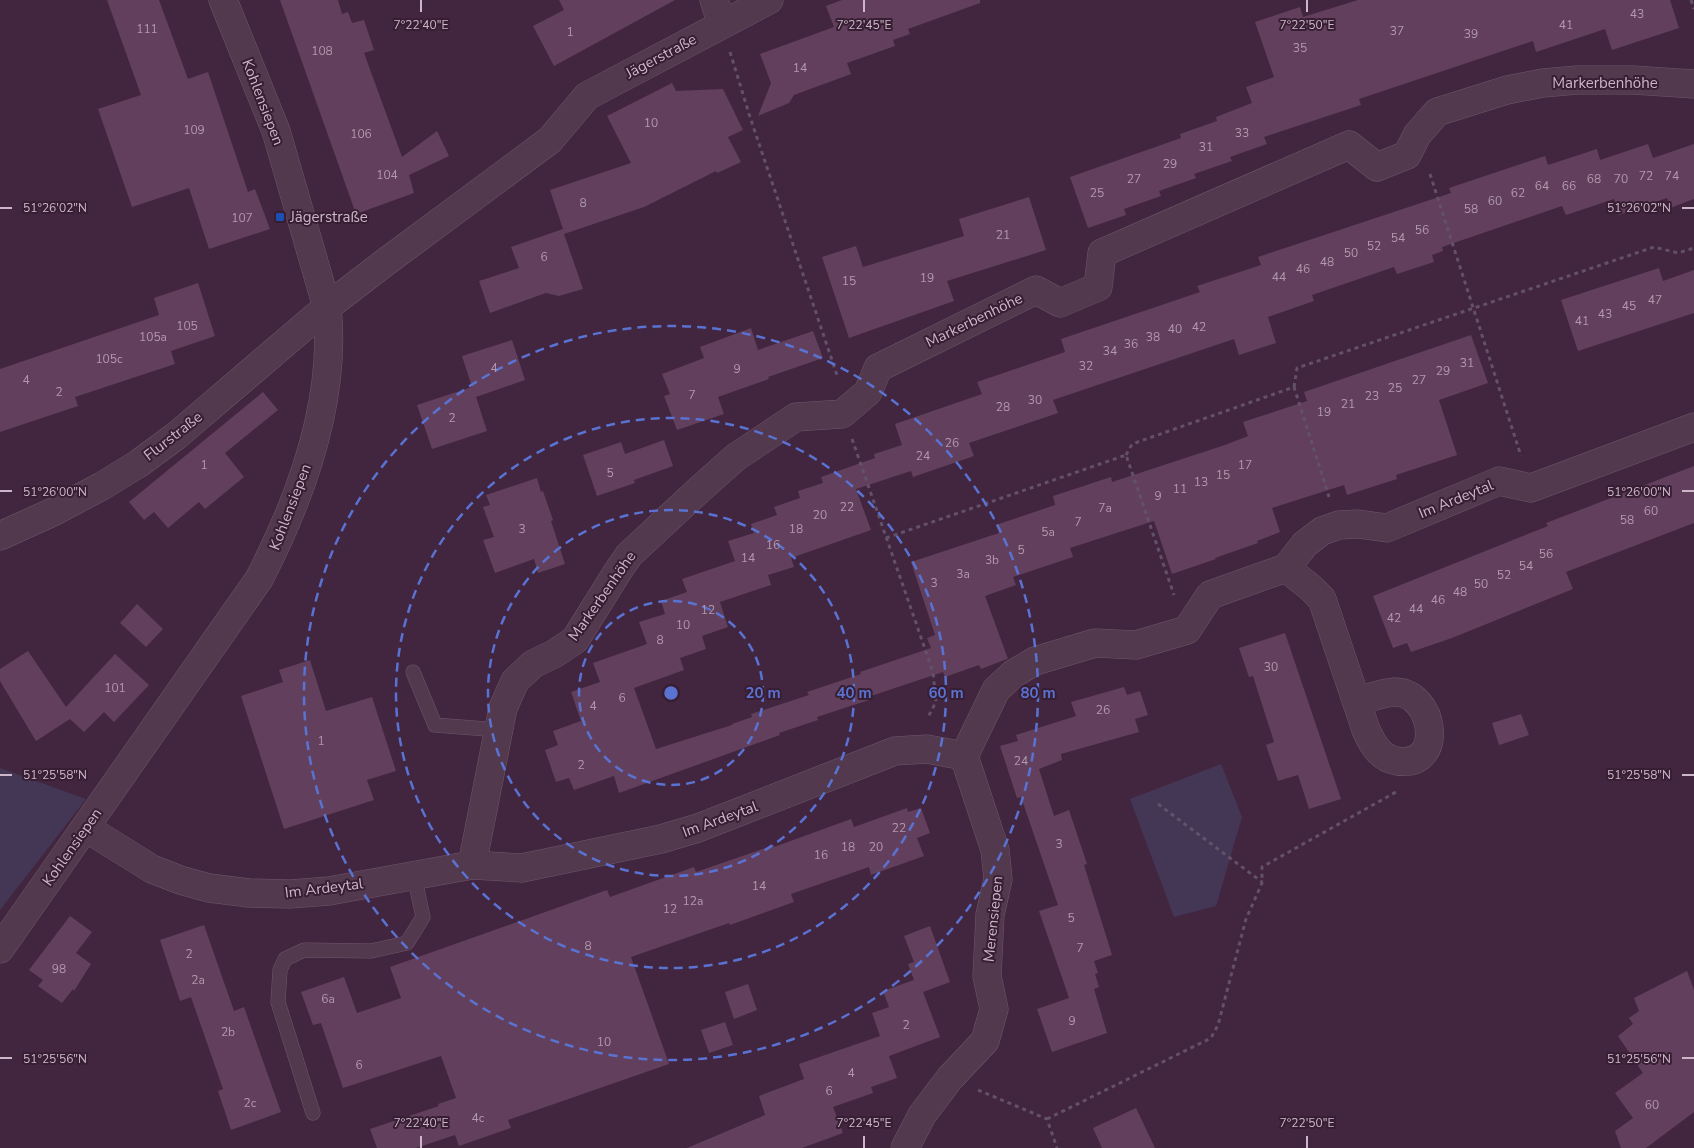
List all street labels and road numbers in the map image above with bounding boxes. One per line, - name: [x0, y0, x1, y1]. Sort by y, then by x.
- street label: Jägerstraße: [621, 29, 700, 84]
- street label: Kohlensiepen: [237, 56, 289, 148]
- street label: Markerbenhöhe: [1552, 73, 1658, 93]
- street label: Markerbenhöhe: [922, 288, 1026, 352]
- street label: Flurstraße: [140, 407, 206, 465]
- street label: Kohlensiepen: [264, 461, 316, 553]
- street label: Im Ardeytal: [1416, 475, 1497, 523]
- street label: Markerbenhöhe: [564, 547, 640, 645]
- street label: Im Ardeytal: [680, 796, 761, 842]
- street label: Kohlensiepen: [38, 804, 106, 890]
- street label: Im Ardeytal: [284, 873, 365, 903]
- street label: Merensiepen: [979, 875, 1007, 963]

